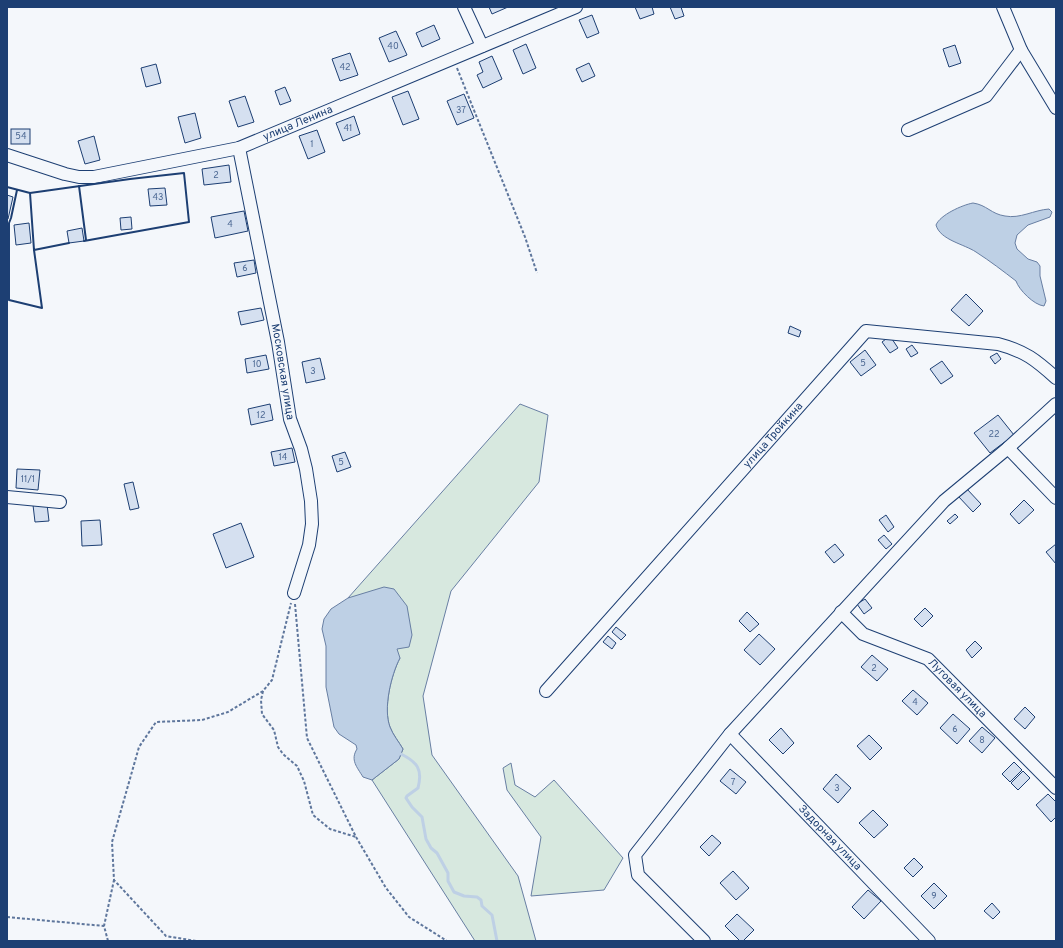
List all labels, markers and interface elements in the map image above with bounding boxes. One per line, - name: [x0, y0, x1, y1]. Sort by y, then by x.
- house number: 40: [387, 41, 399, 52]
- house number: 42: [339, 62, 351, 73]
- street label: улица Ленина: [261, 103, 335, 144]
- house number: 37: [456, 105, 466, 116]
- house number: 41: [344, 123, 352, 134]
- house number: 54: [15, 131, 27, 142]
- house number: 1: [310, 139, 314, 150]
- house number: 2: [213, 170, 219, 181]
- house number: 43: [152, 192, 164, 203]
- house number: 4: [227, 219, 233, 230]
- house number: 6: [242, 263, 248, 274]
- street label: Московская улица: [267, 322, 297, 421]
- house number: 5: [860, 358, 866, 369]
- house number: 10: [252, 359, 262, 370]
- house number: 3: [310, 366, 316, 377]
- street label: улица Тройкина: [740, 399, 806, 471]
- house number: 12: [257, 410, 265, 421]
- house number: 22: [988, 429, 1000, 440]
- house number: 14: [279, 452, 288, 463]
- house number: 5: [338, 457, 344, 468]
- house number: 11/1: [21, 474, 35, 485]
- street label: Луговая улица: [925, 656, 990, 721]
- house number: 2: [871, 663, 877, 674]
- house number: 4: [912, 697, 918, 708]
- house number: 6: [952, 724, 958, 735]
- house number: 8: [979, 735, 985, 746]
- house number: 7: [731, 777, 736, 788]
- house number: 3: [834, 783, 840, 794]
- street label: Задорная улица: [795, 802, 865, 874]
- house number: 9: [931, 891, 937, 902]

